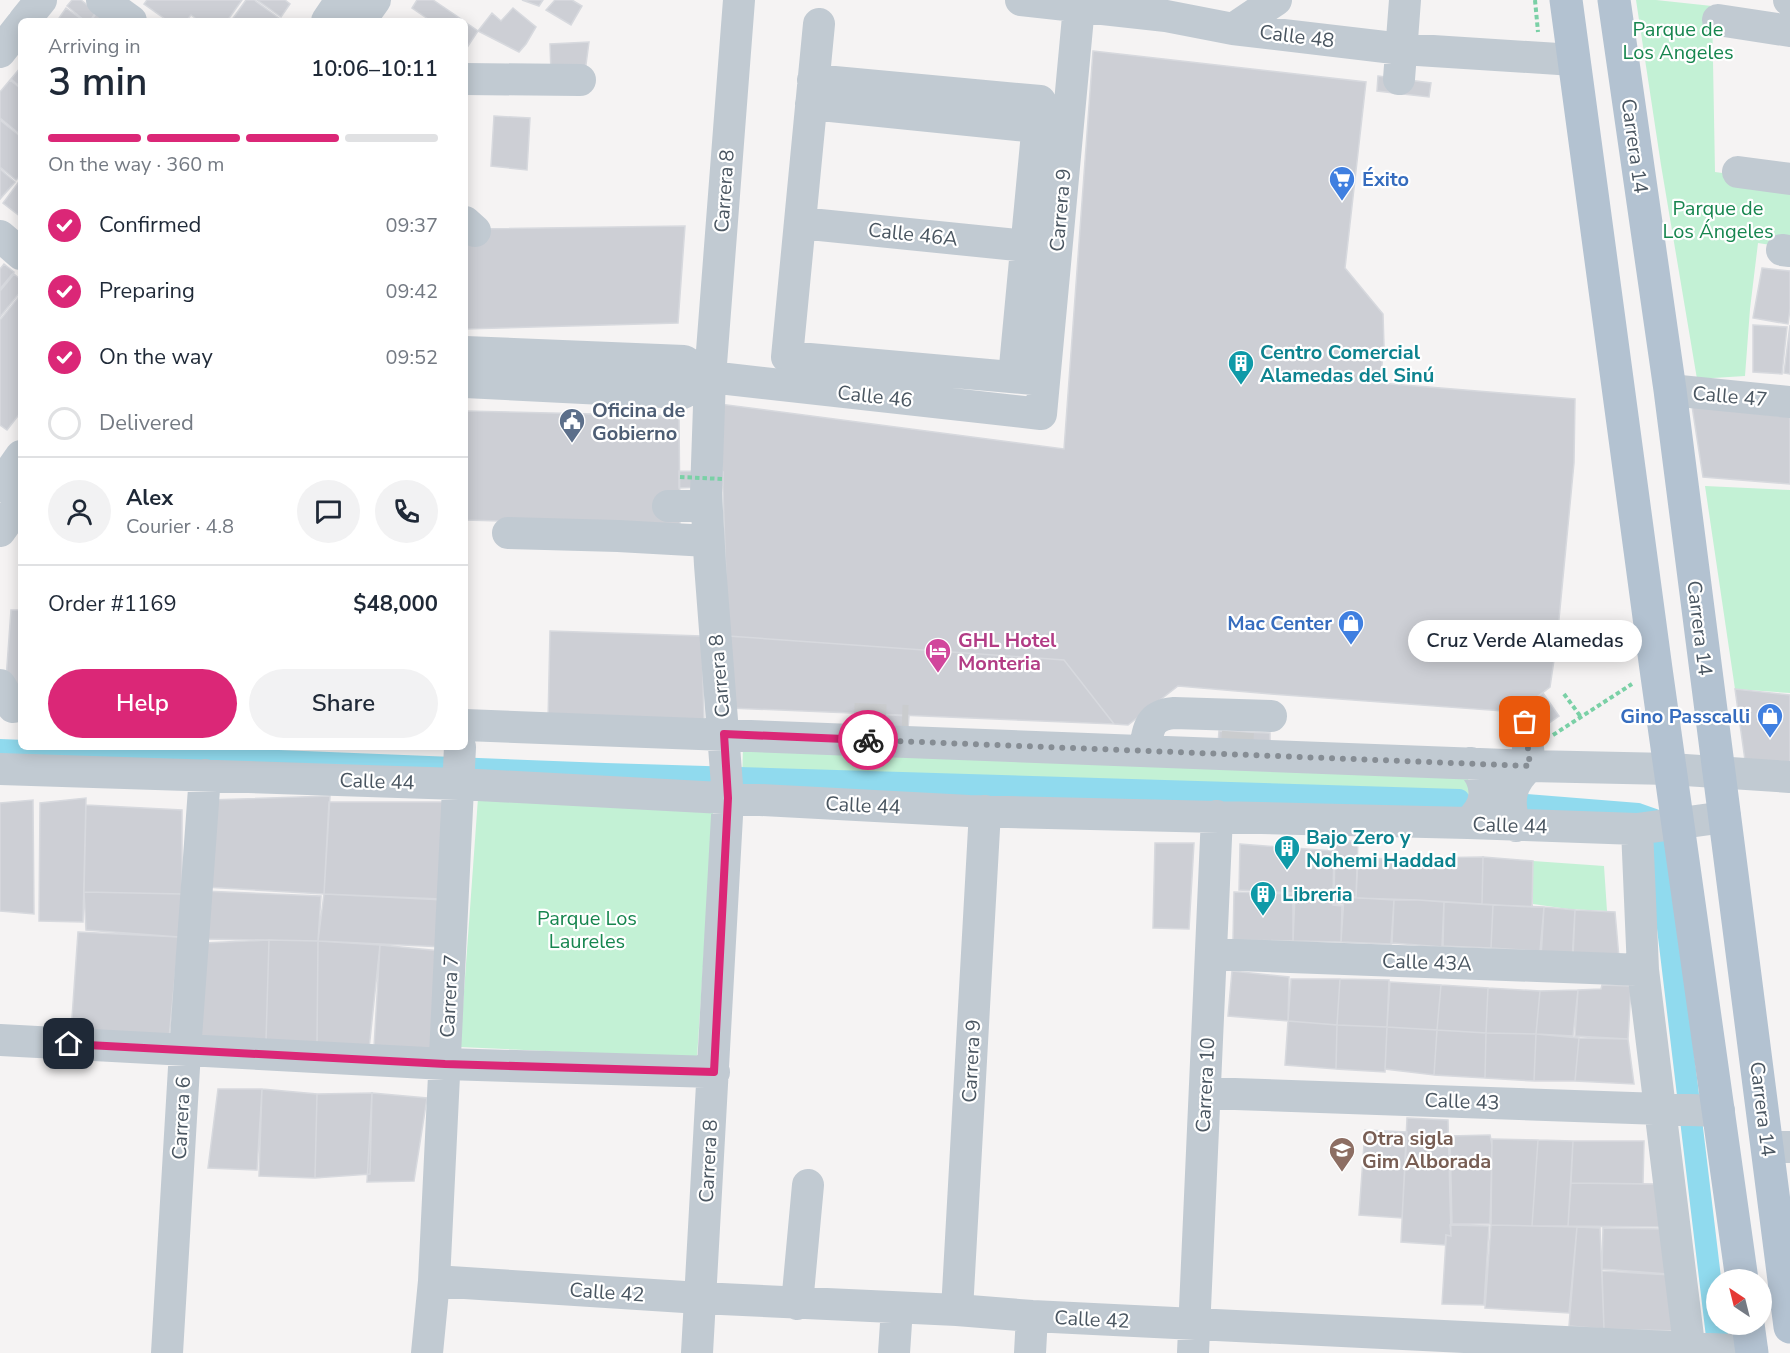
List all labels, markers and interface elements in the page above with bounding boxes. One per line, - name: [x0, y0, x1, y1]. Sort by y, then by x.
- park label: Parque de Los Angeles: [1622, 16, 1734, 66]
- street label: Calle 48: [1258, 19, 1336, 54]
- text: Arriving in: [48, 33, 141, 60]
- text: 10:06–10:11: [311, 54, 438, 84]
- text: 3 min: [48, 56, 147, 109]
- street label: Carrera 14: [1614, 97, 1655, 195]
- street label: Carrera 8: [708, 149, 741, 234]
- text: On the way · 360 m: [48, 151, 224, 178]
- supermarket icon: Éxito: [1327, 164, 1357, 202]
- place label: Éxito: [1362, 166, 1409, 193]
- street label: Carrera 9: [1043, 167, 1078, 253]
- park label: Parque de Los Ángeles: [1662, 195, 1774, 245]
- icon: check: [48, 209, 81, 242]
- text: Confirmed: [99, 210, 201, 240]
- text: 09:37: [385, 212, 438, 239]
- street label: Calle 46A: [867, 216, 959, 253]
- icon: check: [48, 275, 81, 308]
- text: Preparing: [99, 276, 195, 306]
- text: 09:42: [385, 278, 438, 305]
- place label: Centro Comercial Alamedas del Sinú: [1260, 339, 1434, 389]
- icon: check: [48, 341, 81, 374]
- text: On the way: [99, 342, 213, 372]
- text: 09:52: [385, 344, 438, 371]
- building icon: Centro Comercial Alamedas del Sinú: [1226, 348, 1256, 386]
- street label: Calle 46: [836, 379, 914, 414]
- street label: Calle 47: [1691, 380, 1769, 413]
- place label: Oficina de Gobierno: [592, 397, 685, 447]
- public building icon: Oficina de Gobierno: [557, 406, 587, 444]
- text: Delivered: [99, 408, 194, 438]
- button: person: [48, 480, 111, 543]
- button: chat: [297, 480, 360, 543]
- button: phone: [375, 480, 438, 543]
- text: Alex: [126, 483, 173, 513]
- text: Courier · 4.8: [126, 513, 234, 540]
- street label: Carrera 14: [1680, 579, 1719, 677]
- text: Order #1169: [48, 589, 177, 619]
- text: $48,000: [353, 589, 438, 619]
- shop icon: Mac Center: [1336, 608, 1366, 646]
- place label: Mac Center: [1227, 610, 1332, 637]
- callout: Cruz Verde Alamedas: [1408, 620, 1642, 662]
- place label: GHL Hotel Monteria: [958, 627, 1057, 677]
- text: Cruz Verde Alamedas: [1426, 627, 1624, 654]
- street label: Carrera 8: [702, 633, 737, 719]
- hotel icon: GHL Hotel Monteria: [923, 636, 953, 674]
- button: Help: [48, 669, 237, 738]
- button: Share: [249, 669, 438, 738]
- pin: [1499, 696, 1550, 747]
- shop icon: Gino Passcalli: [1755, 701, 1785, 739]
- place label: Gino Passcalli: [1620, 703, 1750, 730]
- icon: bag: [1508, 705, 1541, 738]
- courier: [838, 710, 898, 770]
- icon: bike: [852, 724, 885, 757]
- street label: Calle 44: [339, 767, 415, 796]
- street label: Calle 44: [825, 790, 901, 821]
- street label: Calle 44: [1472, 811, 1548, 840]
- place label: Bajo Zero y Nohemi Haddad: [1306, 824, 1456, 874]
- building icon: Bajo Zero y Nohemi Haddad: [1272, 833, 1302, 871]
- building icon: Libreria: [1248, 879, 1278, 917]
- place label: Libreria: [1282, 881, 1353, 908]
- park label: Parque Los Laureles: [537, 905, 637, 955]
- street label: Calle 43A: [1382, 947, 1473, 978]
- street label: Carrera 7: [434, 954, 465, 1038]
- pin: [43, 1018, 94, 1069]
- street label: Carrera 9: [956, 1019, 987, 1103]
- icon: home: [52, 1027, 85, 1060]
- street label: Carrera 10: [1190, 1037, 1221, 1133]
- street label: Carrera 14: [1743, 1060, 1782, 1158]
- street label: Carrera 6: [166, 1076, 197, 1160]
- street label: Calle 43: [1424, 1087, 1500, 1116]
- street label: Carrera 8: [693, 1119, 724, 1203]
- place label: Otra sigla Gim Alborada: [1362, 1125, 1491, 1175]
- school or university icon: Otra sigla Gim Alborada: [1327, 1135, 1357, 1173]
- north arrow: [1706, 1269, 1772, 1335]
- map controls: [1706, 1269, 1772, 1335]
- street label: Calle 42: [568, 1276, 645, 1309]
- street label: Calle 42: [1054, 1304, 1130, 1335]

